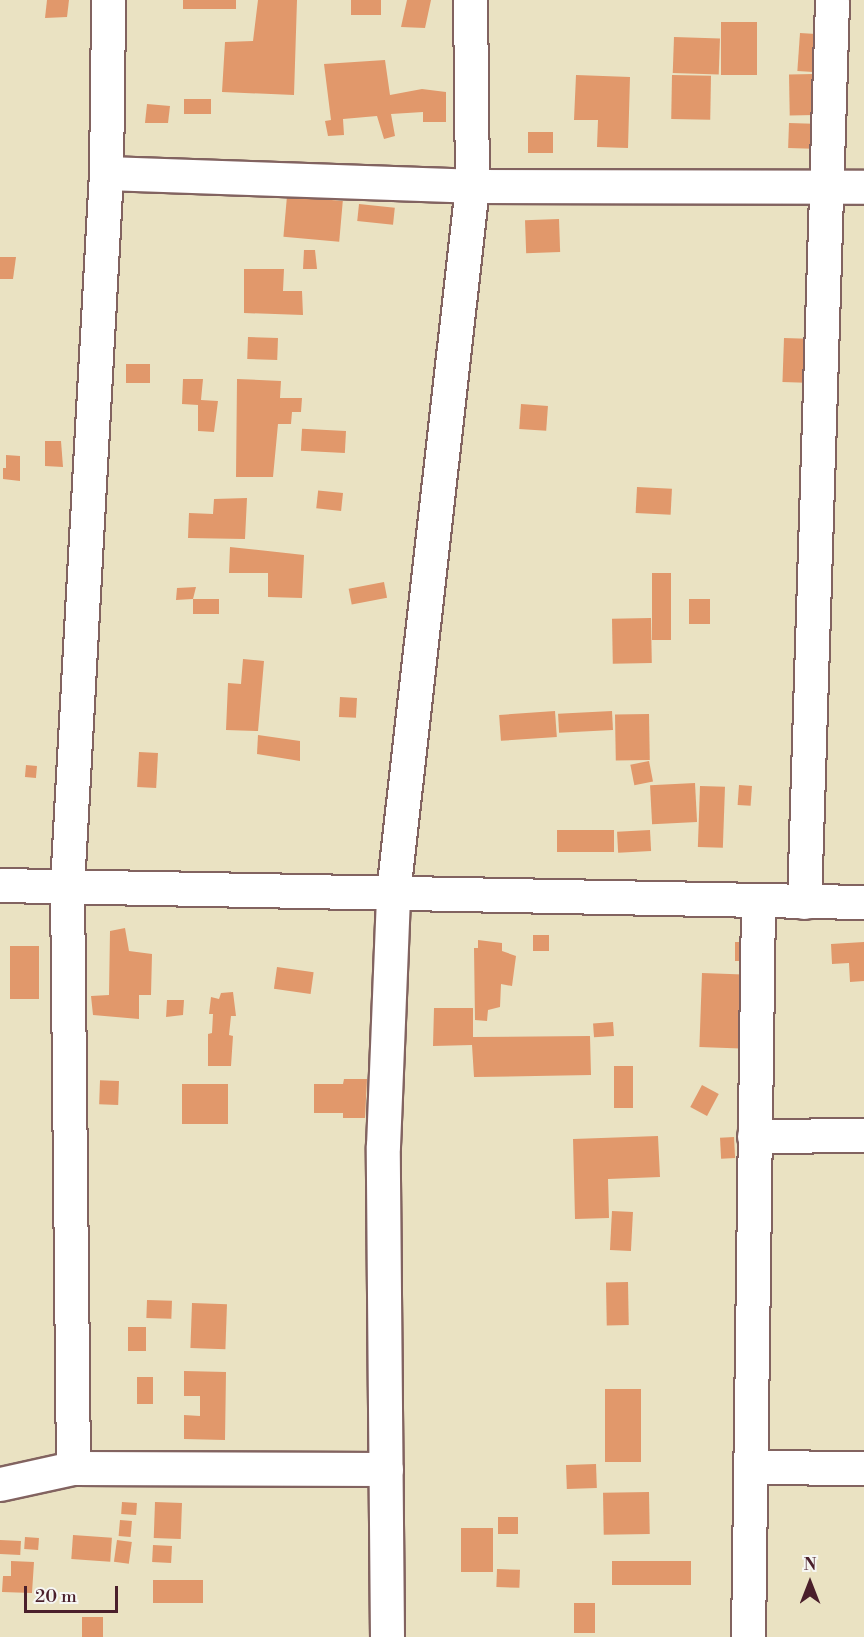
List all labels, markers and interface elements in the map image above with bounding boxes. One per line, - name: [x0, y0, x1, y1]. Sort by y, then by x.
- north arrow: [780, 1553, 840, 1613]
- text: N: [804, 1555, 816, 1575]
- scale bar: [27, 1574, 122, 1612]
- text: 20 m: [35, 1585, 77, 1608]

